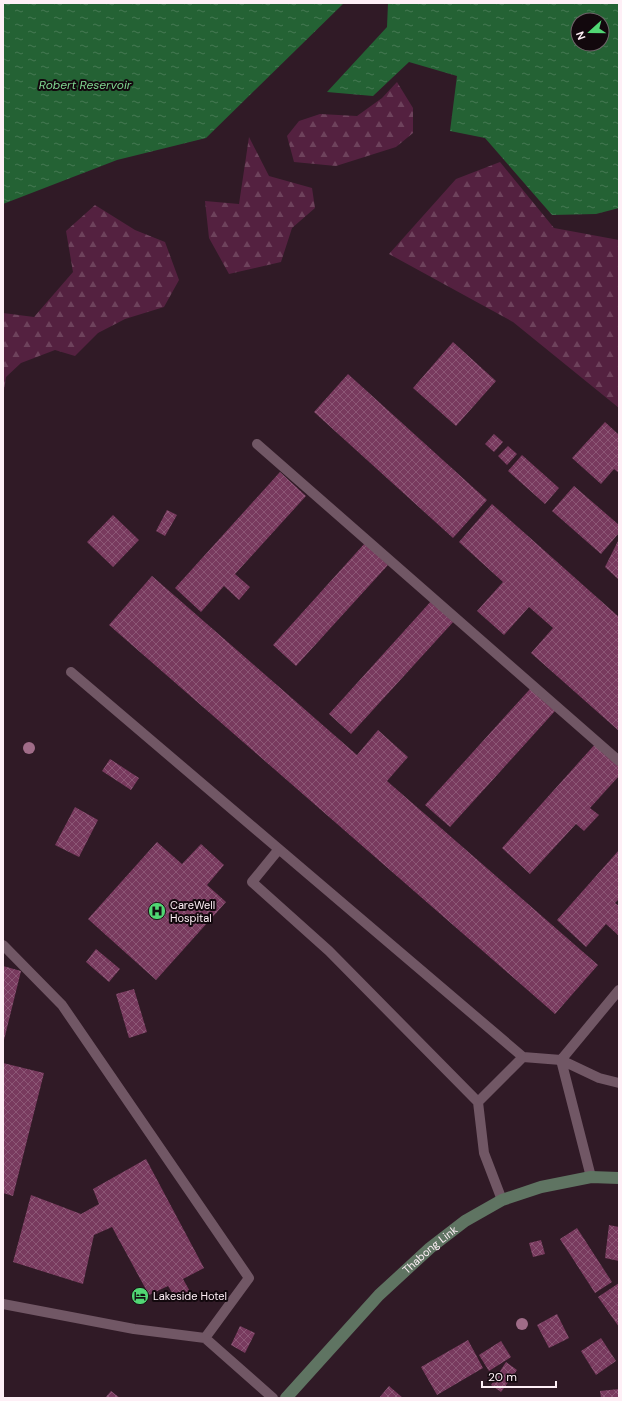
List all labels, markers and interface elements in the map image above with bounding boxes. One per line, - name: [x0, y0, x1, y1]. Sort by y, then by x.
- north arrow: [570, 12, 610, 52]
- text: N: [573, 29, 589, 42]
- water label: Robert Reservoir: [39, 77, 132, 93]
- place label: CareWell Hospital: [170, 898, 215, 925]
- hospital icon: CareWell Hospital: [147, 901, 167, 921]
- street label: Thabong Link: [400, 1222, 461, 1277]
- hotel icon: Lakeside Hotel: [130, 1286, 150, 1306]
- place label: Lakeside Hotel: [153, 1289, 227, 1303]
- scale bar: [482, 1363, 556, 1389]
- text: 20 m: [488, 1369, 517, 1385]

